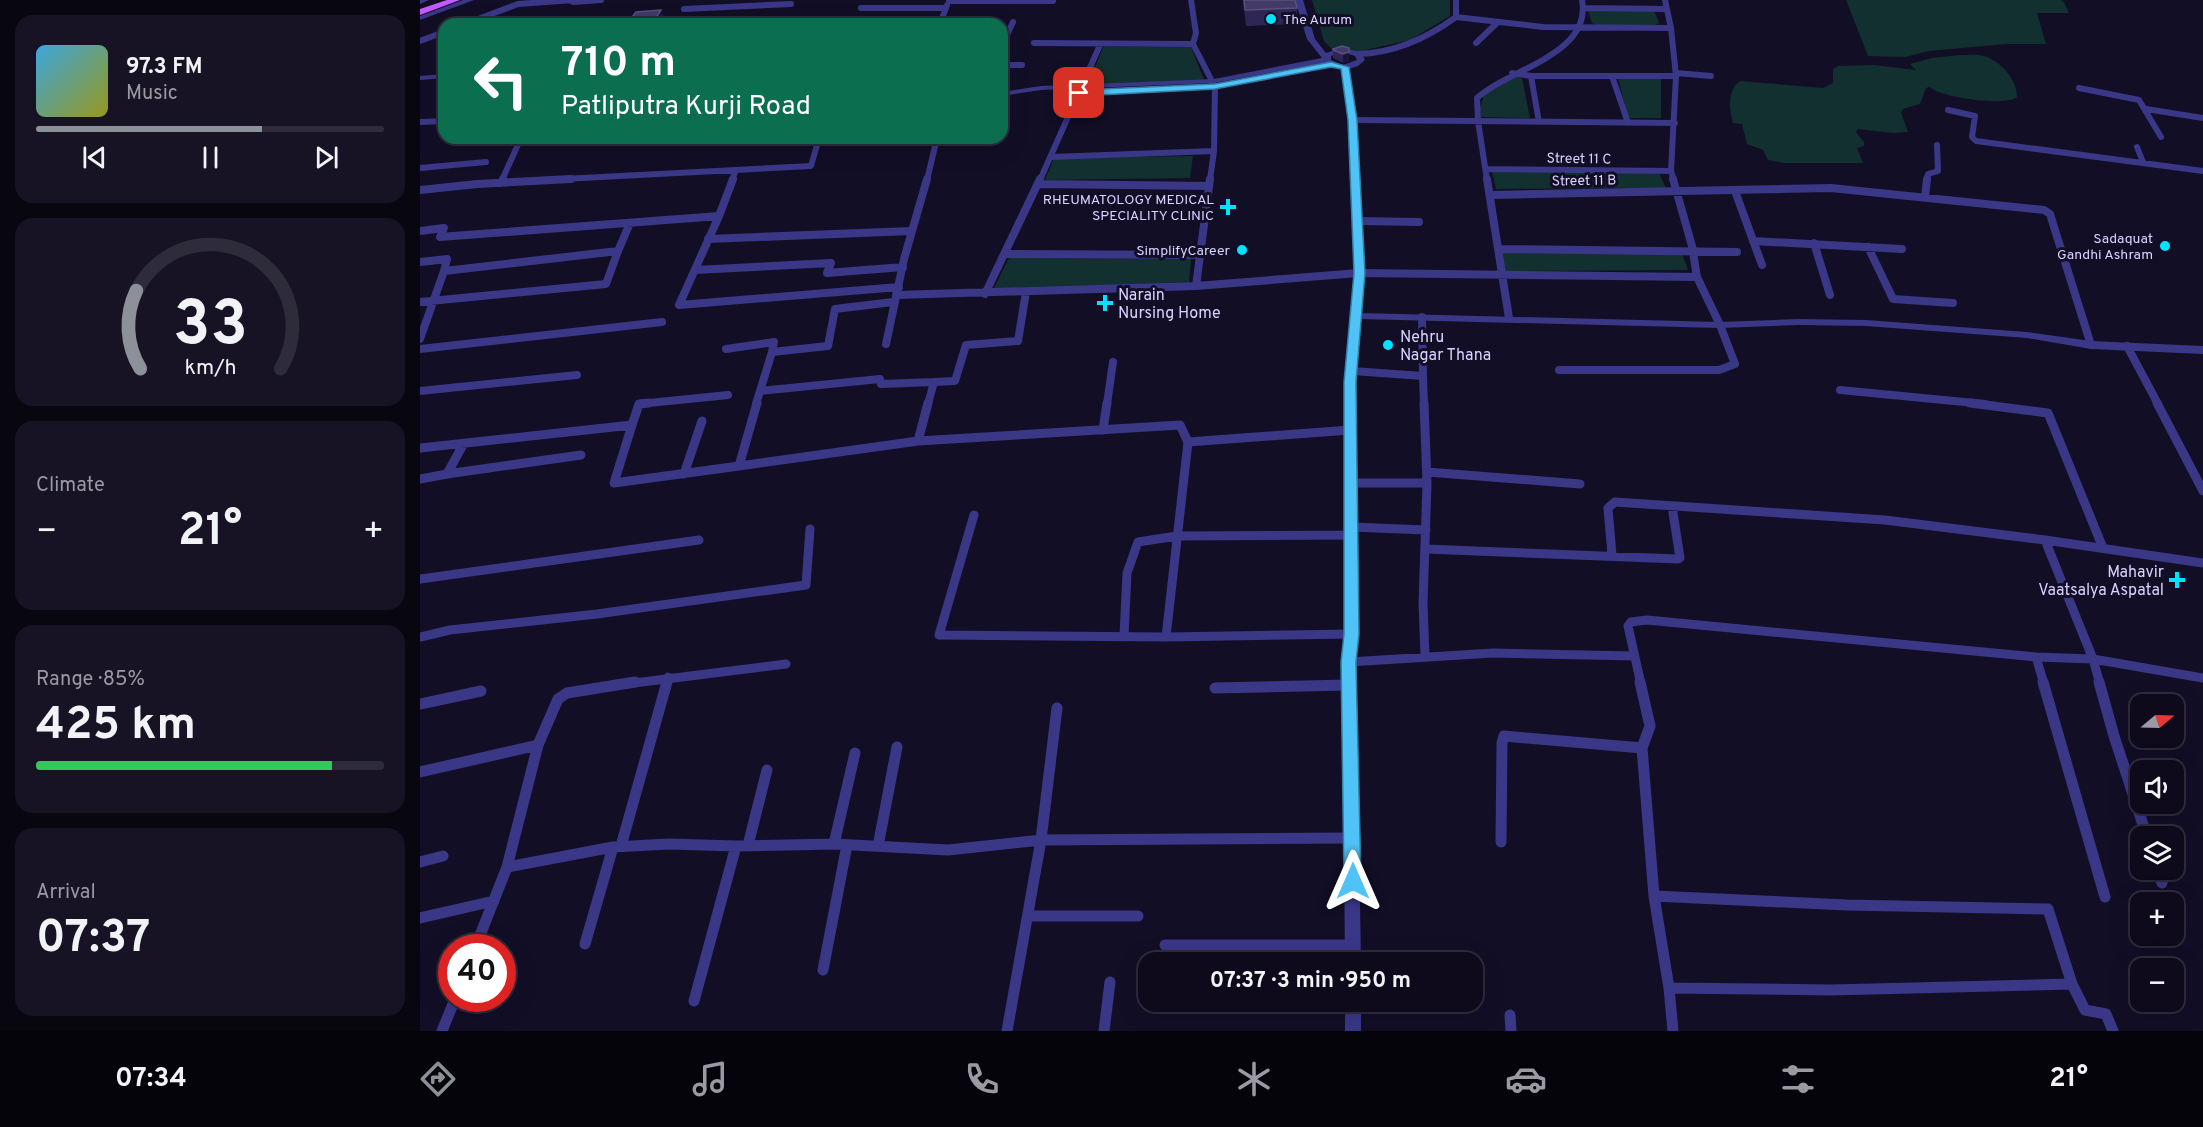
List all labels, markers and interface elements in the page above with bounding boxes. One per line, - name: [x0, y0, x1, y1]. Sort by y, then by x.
- marker: The Aurum: [1264, 12, 1278, 26]
- place label: The Aurum: [1283, 12, 1352, 29]
- text: 710 m: [561, 38, 676, 91]
- icon: left: [462, 42, 540, 120]
- text: 97.3 FM: [126, 54, 203, 81]
- pin: [1053, 67, 1104, 118]
- icon: arrive: [1062, 76, 1095, 109]
- text: Music: [126, 81, 178, 107]
- text: Patliputra Kurji Road: [561, 90, 811, 124]
- icon: previous: [78, 141, 111, 174]
- icon: pause: [194, 141, 227, 174]
- icon: next: [310, 141, 343, 174]
- street label: Street 11 C: [1547, 150, 1611, 169]
- street label: Street 11 B: [1552, 172, 1617, 191]
- place label: RHEUMATOLOGY MEDICAL SPECIALITY CLINIC: [1043, 192, 1214, 225]
- marker: RHEUMATOLOGY MEDICAL SPECIALITY CLINIC: [1219, 198, 1237, 216]
- place label: Sadaquat Gandhi Ashram: [2057, 231, 2153, 264]
- marker: Sadaquat Gandhi Ashram: [2158, 239, 2172, 253]
- place label: SimplifyCareer: [1136, 243, 1231, 260]
- marker: SimplifyCareer: [1235, 243, 1249, 257]
- place label: Narain Nursing Home: [1118, 286, 1221, 324]
- text: 33: [173, 288, 247, 367]
- marker: Narain Nursing Home: [1096, 294, 1114, 312]
- place label: Nehru Nagar Thana: [1400, 328, 1491, 366]
- marker: Nehru Nagar Thana: [1381, 338, 1395, 352]
- text: km/h: [184, 356, 236, 383]
- text: Climate: [36, 473, 105, 499]
- text: 21°: [178, 504, 242, 561]
- text: −: [36, 512, 57, 554]
- text: +: [363, 512, 384, 554]
- place label: Mahavir Vaatsalya Aspatal: [2038, 563, 2164, 601]
- marker: Mahavir Vaatsalya Aspatal: [2168, 571, 2186, 589]
- text: Range · 85%: [36, 667, 145, 693]
- north arrow: [2130, 694, 2184, 748]
- map controls: [2130, 694, 2184, 1012]
- text: 425 km: [36, 698, 196, 755]
- button: sound: [2130, 760, 2184, 814]
- button: layers: [2130, 826, 2184, 880]
- position arrow: [1321, 849, 1385, 913]
- text: Arrival: [36, 880, 96, 906]
- button: +: [2130, 892, 2184, 946]
- text: 07:37: [36, 911, 150, 968]
- speed limit sign: 40: [438, 934, 516, 1012]
- button: −: [2130, 958, 2184, 1012]
- text: 07:37 · 3 min · 950 m: [1210, 968, 1411, 995]
- icon: directions: [417, 1058, 459, 1100]
- icon: music: [689, 1058, 731, 1100]
- icon: phone: [961, 1058, 1003, 1100]
- icon: climate: [1233, 1058, 1275, 1100]
- icon: car: [1505, 1058, 1547, 1100]
- icon: filters: [1777, 1058, 1819, 1100]
- text: 07:34: [115, 1062, 187, 1096]
- text: 21°: [2049, 1062, 2088, 1096]

